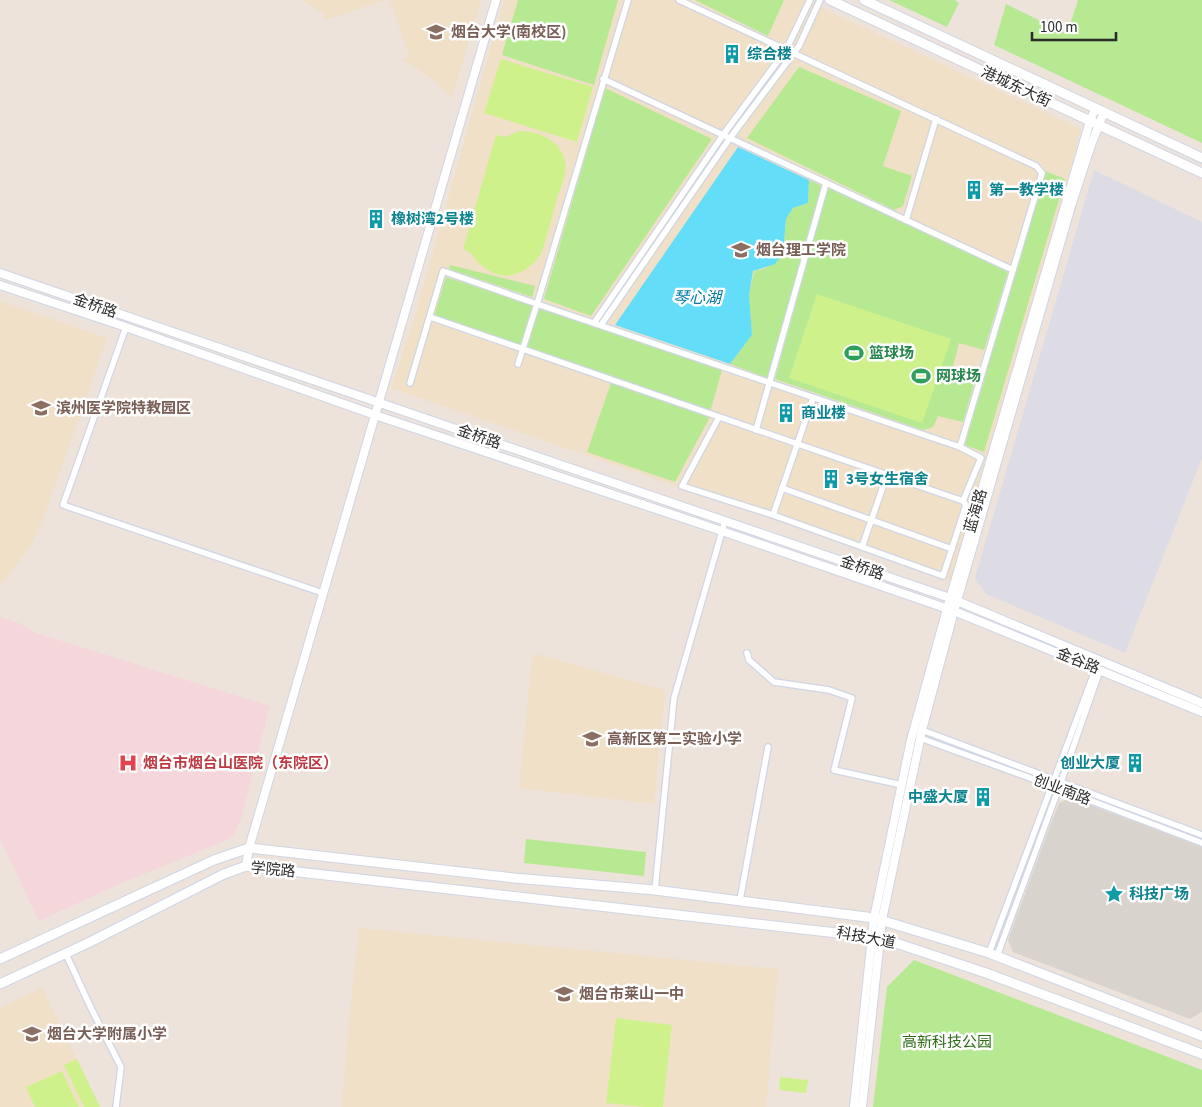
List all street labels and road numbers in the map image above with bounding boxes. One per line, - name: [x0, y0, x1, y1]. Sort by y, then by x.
- street label: 港城东大街: [978, 62, 1054, 112]
- street label: 金桥路: [70, 289, 120, 323]
- street label: 金桥路: [454, 420, 504, 454]
- street label: 蓝海路: [960, 486, 992, 536]
- street label: 金桥路: [837, 551, 887, 585]
- street label: 金谷路: [1053, 643, 1103, 679]
- street label: 创业南路: [1030, 769, 1094, 811]
- street label: 学院路: [250, 858, 296, 882]
- street label: 科技大道: [835, 922, 897, 954]

